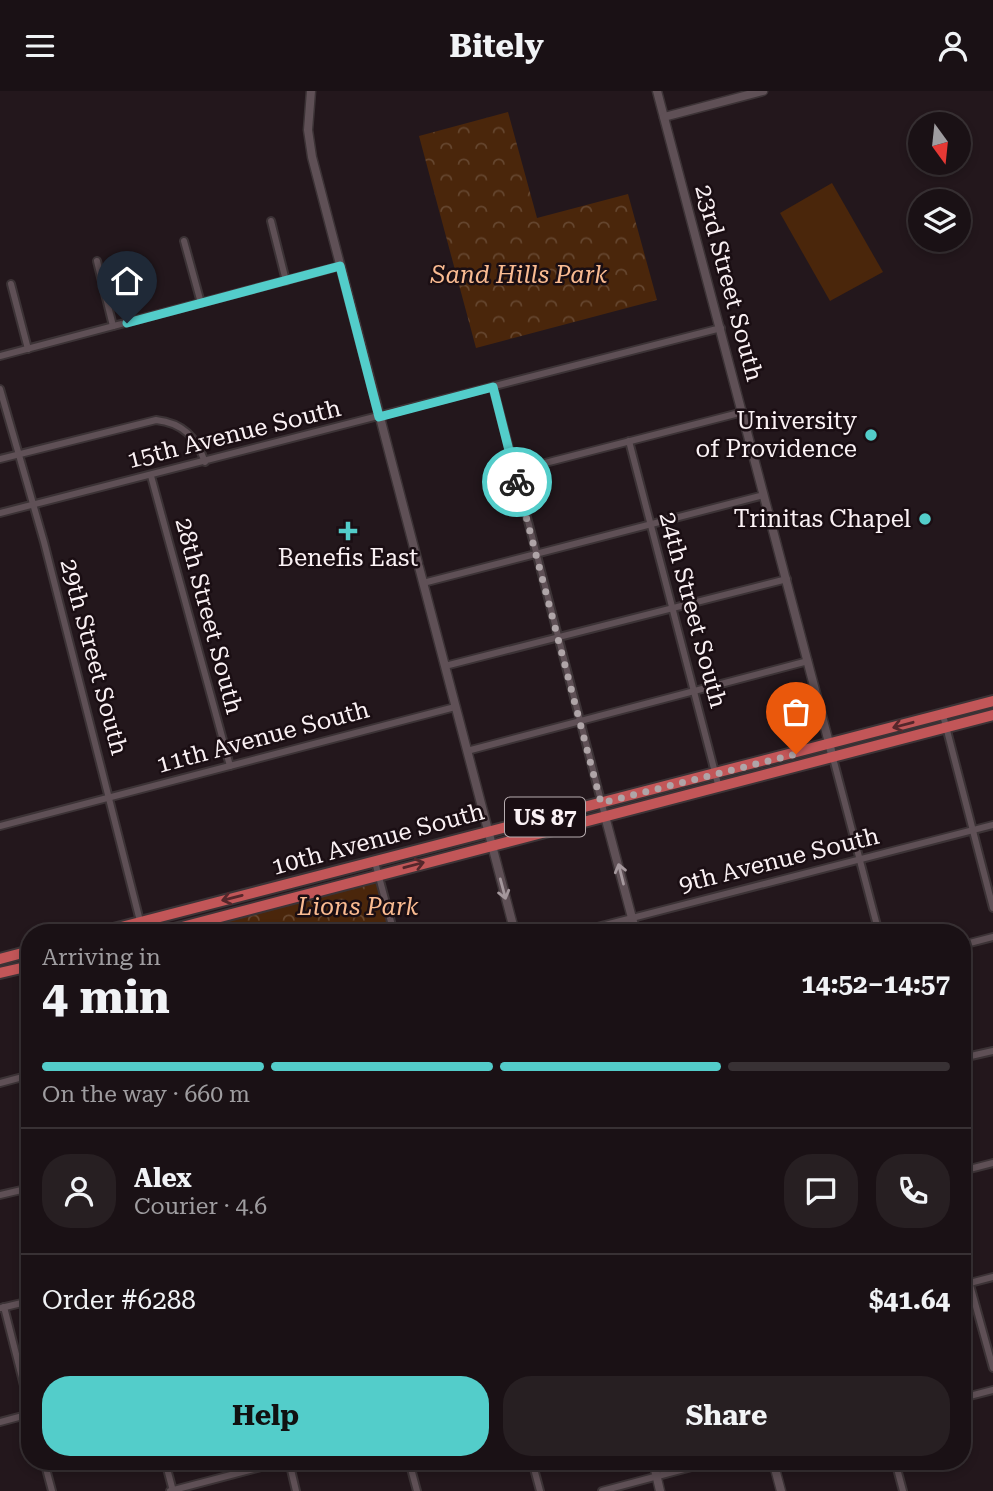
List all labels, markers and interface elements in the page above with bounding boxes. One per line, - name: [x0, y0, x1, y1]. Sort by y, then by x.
- icon: menu: [21, 27, 59, 65]
- text: Bitely: [449, 27, 544, 65]
- icon: person: [934, 27, 972, 65]
- north arrow: [908, 112, 971, 175]
- map controls: [908, 112, 971, 252]
- street label: 23rd Street South: [689, 182, 769, 384]
- button: layers: [908, 189, 971, 252]
- pin: [97, 251, 157, 323]
- park label: Sand Hills Park: [430, 261, 607, 289]
- icon: home: [108, 262, 146, 300]
- street label: 15th Avenue South: [124, 394, 344, 474]
- place label: University of Providence: [696, 407, 858, 463]
- marker: University of Providence: [863, 427, 879, 443]
- courier: [482, 447, 552, 517]
- icon: bike: [498, 463, 536, 501]
- place label: Trinitas Chapel: [733, 505, 911, 533]
- street label: 24th Street South: [653, 509, 733, 711]
- marker: Trinitas Chapel: [917, 511, 933, 527]
- street label: 28th Street South: [169, 515, 249, 717]
- marker: Benefis East: [338, 521, 358, 541]
- place label: Benefis East: [278, 544, 418, 572]
- street label: 29th Street South: [54, 556, 134, 758]
- pin: [766, 682, 826, 754]
- icon: bag: [777, 693, 815, 731]
- street label: 11th Avenue South: [154, 695, 372, 779]
- one-way arrow: [893, 719, 915, 732]
- street label: 10th Avenue South: [269, 797, 487, 881]
- road number: US 87: [505, 797, 585, 837]
- street label: 9th Avenue South: [676, 822, 882, 898]
- one-way arrow: [403, 858, 425, 871]
- one-way arrow: [613, 863, 626, 885]
- one-way arrow: [497, 877, 510, 900]
- one-way arrow: [221, 892, 244, 905]
- park label: Lions Park: [297, 893, 418, 921]
- text: Arriving in: [42, 944, 161, 971]
- text: 14:52–14:57: [801, 969, 950, 999]
- text: 4 min: [42, 970, 170, 1024]
- text: On the way · 660 m: [42, 1081, 250, 1108]
- button: person: [42, 1154, 116, 1228]
- button: chat: [784, 1154, 858, 1228]
- button: phone: [876, 1154, 950, 1228]
- text: Alex: [134, 1163, 192, 1193]
- text: Courier · 4.6: [134, 1193, 267, 1220]
- text: Order #6288: [42, 1285, 196, 1315]
- text: $41.64: [869, 1285, 950, 1315]
- button: Help: [42, 1376, 489, 1456]
- button: Share: [503, 1376, 950, 1456]

